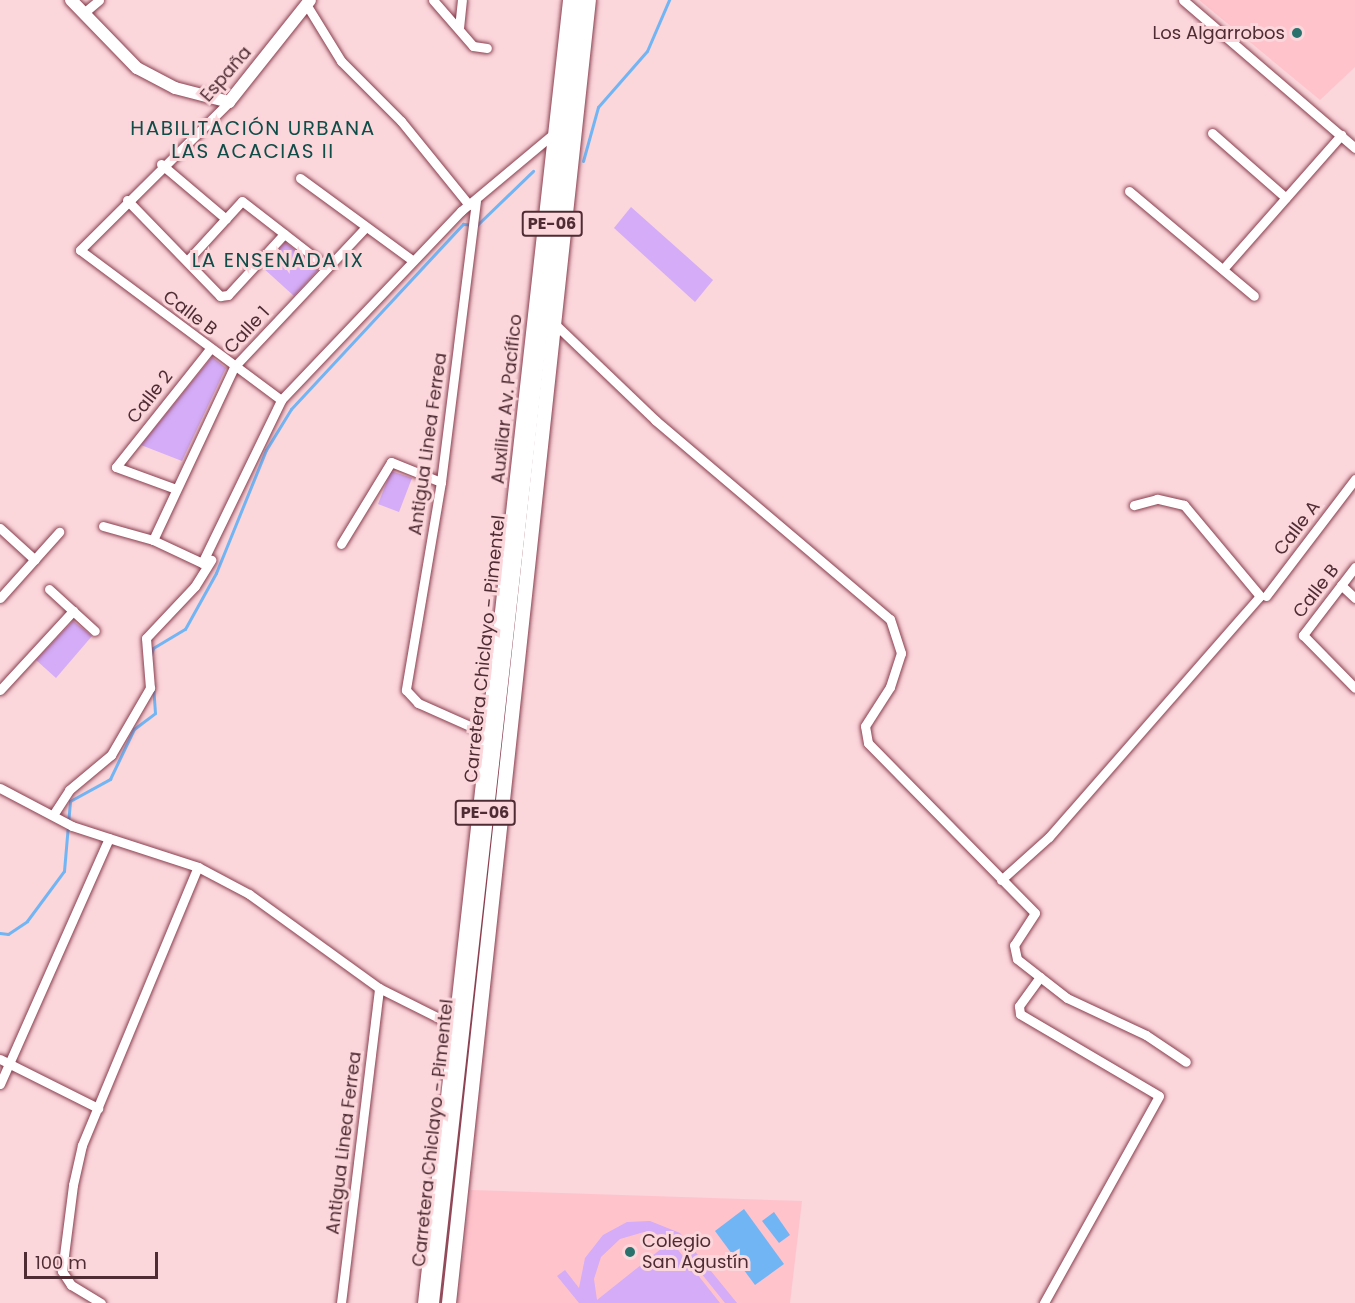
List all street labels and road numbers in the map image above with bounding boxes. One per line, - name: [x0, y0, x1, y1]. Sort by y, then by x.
- street label: España: [196, 42, 256, 106]
- road number: PE-06: [520, 211, 584, 237]
- street label: Calle B: [159, 286, 221, 340]
- street label: Calle 1: [220, 302, 274, 358]
- street label: Auxiliar Av. Pacífico: [487, 313, 527, 485]
- street label: Antigua Linea Ferrea: [404, 351, 452, 537]
- street label: Calle 2: [123, 366, 177, 428]
- street label: Calle A: [1269, 496, 1325, 560]
- street label: Carretera Chiclayo - Pimentel: [460, 514, 510, 784]
- street label: Calle B: [1288, 560, 1344, 622]
- road number: PE-06: [454, 800, 516, 826]
- street label: Carretera Chiclayo - Pimentel: [408, 998, 458, 1268]
- street label: Antigua Linea Ferrea: [322, 1050, 366, 1236]

